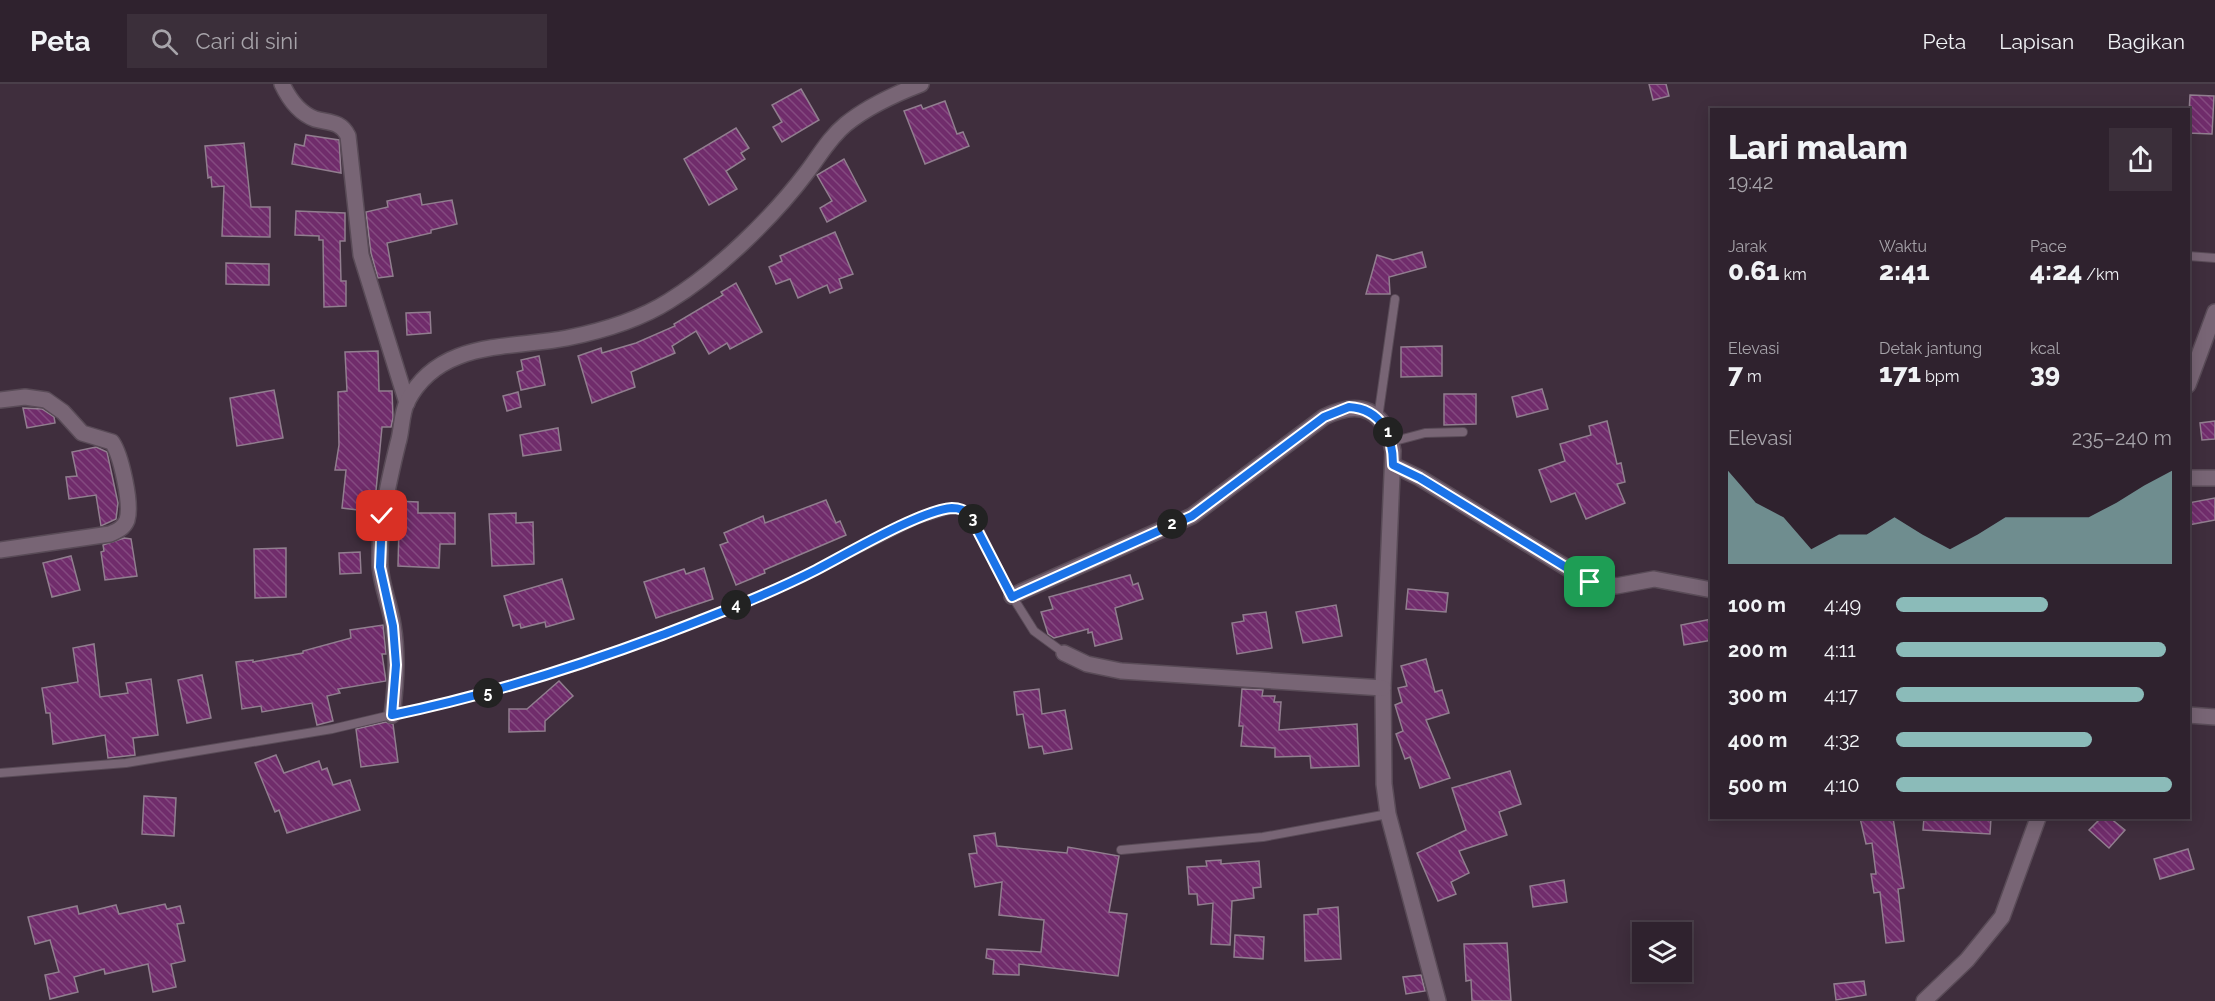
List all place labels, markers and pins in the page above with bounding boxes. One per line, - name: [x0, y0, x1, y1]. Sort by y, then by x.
- pin: 1: [1373, 417, 1403, 447]
- pin: [356, 490, 407, 541]
- pin: 3: [958, 504, 988, 534]
- pin: 2: [1157, 509, 1187, 539]
- pin: [1564, 556, 1615, 607]
- pin: 4: [721, 590, 751, 620]
- pin: 5: [473, 678, 503, 708]

